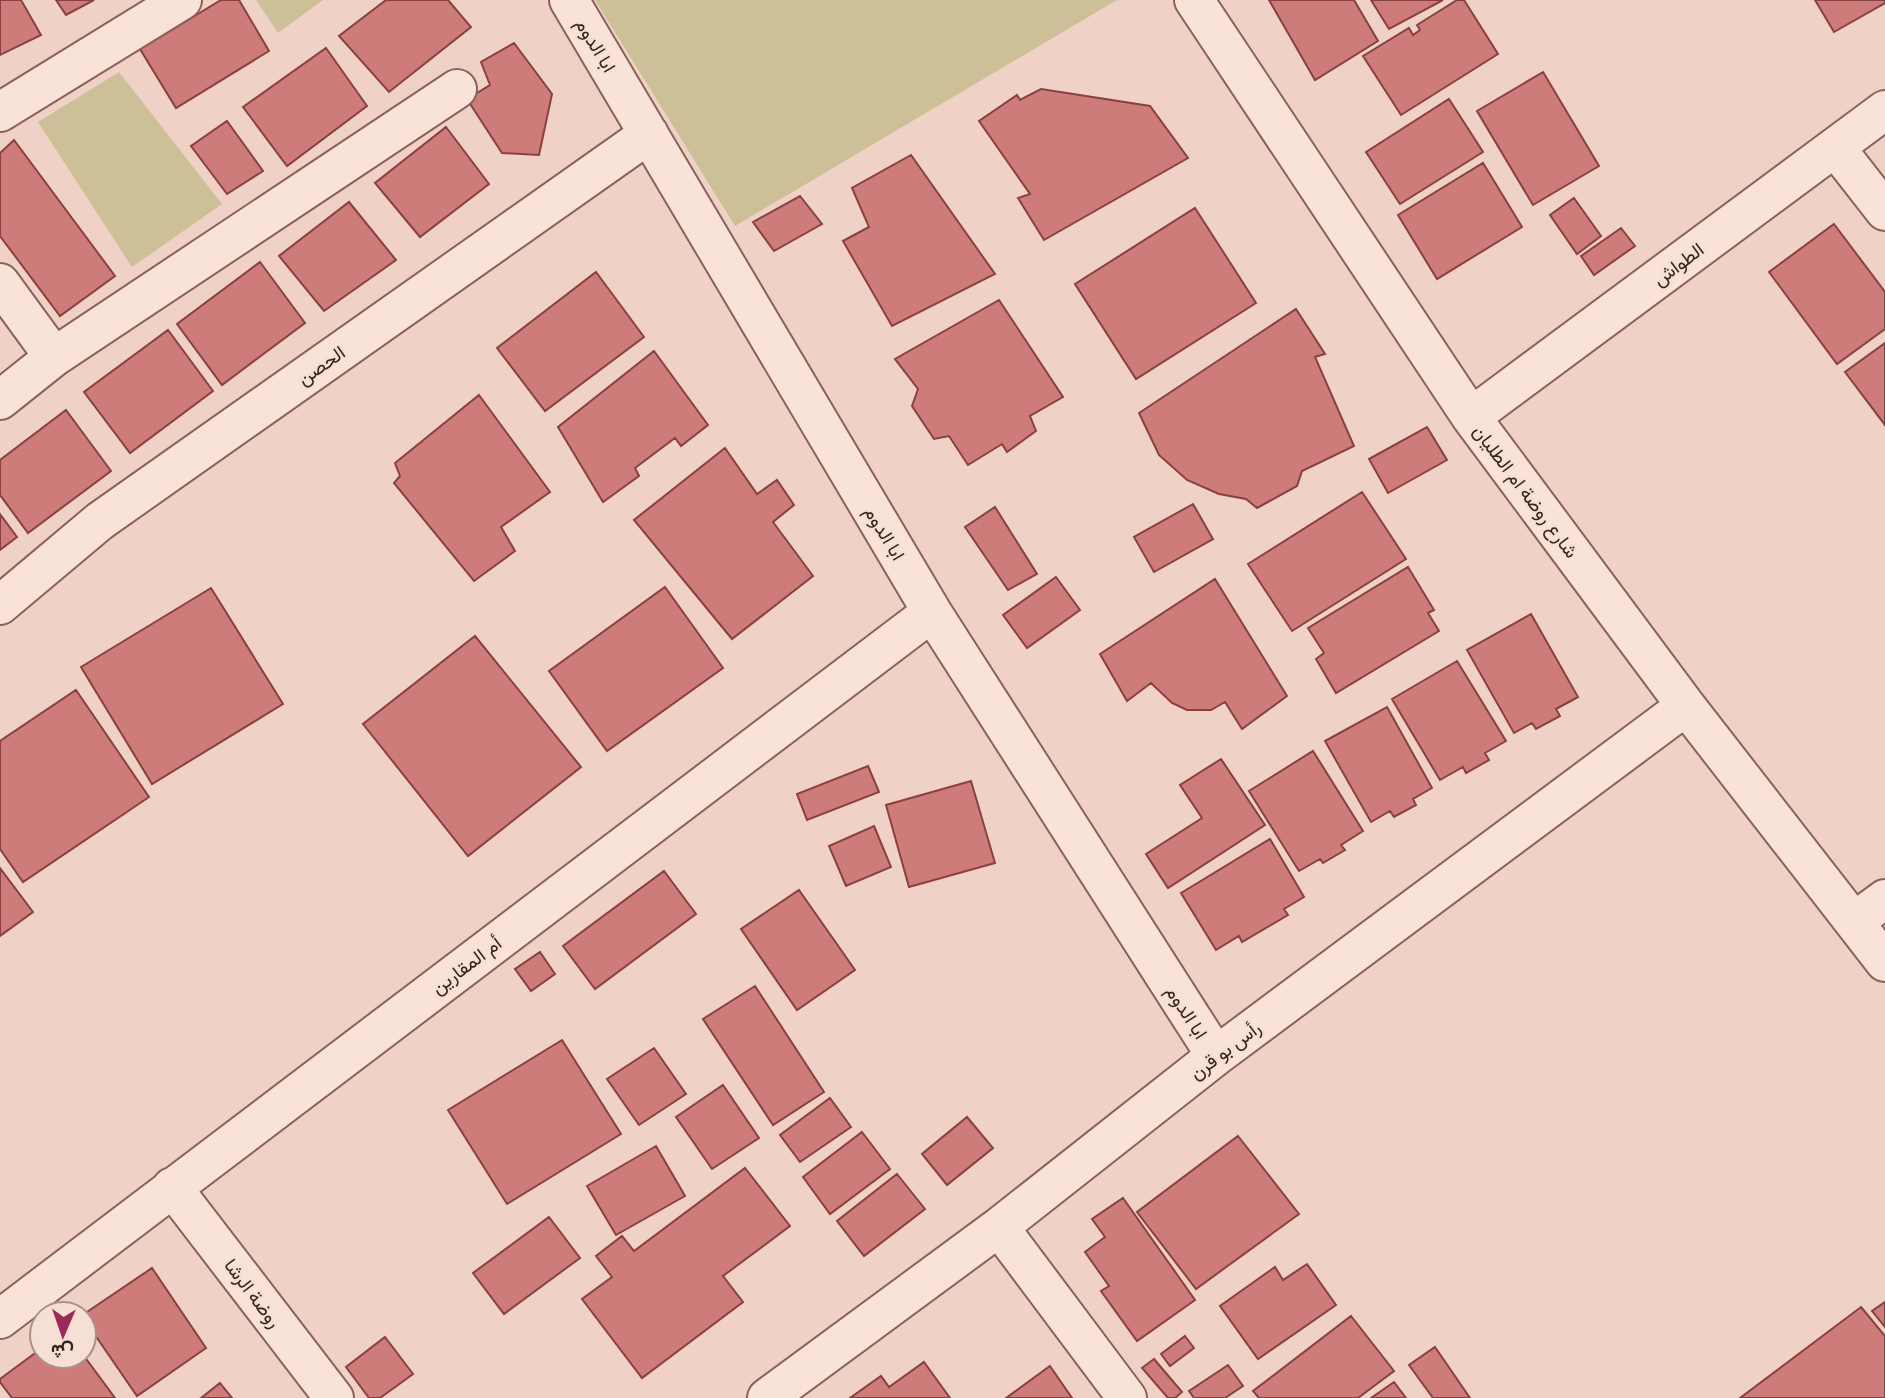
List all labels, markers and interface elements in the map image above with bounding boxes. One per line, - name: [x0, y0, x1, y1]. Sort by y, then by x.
- street label: ابا الدوم: [570, 13, 622, 77]
- street label: الطواش: [1648, 237, 1708, 291]
- street label: الحصن: [292, 340, 350, 390]
- street label: شارع روضة ام الطليان: [1467, 419, 1584, 563]
- street label: ابا الدوم: [859, 501, 911, 565]
- street label: أم المقارين: [426, 931, 507, 1000]
- street label: ابا الدوم: [1160, 981, 1213, 1044]
- street label: رأس بو قرن: [1185, 1015, 1265, 1085]
- street label: روضة الرشا: [219, 1254, 287, 1332]
- north arrow: [28, 1300, 98, 1370]
- text: ش: [50, 1340, 74, 1364]

